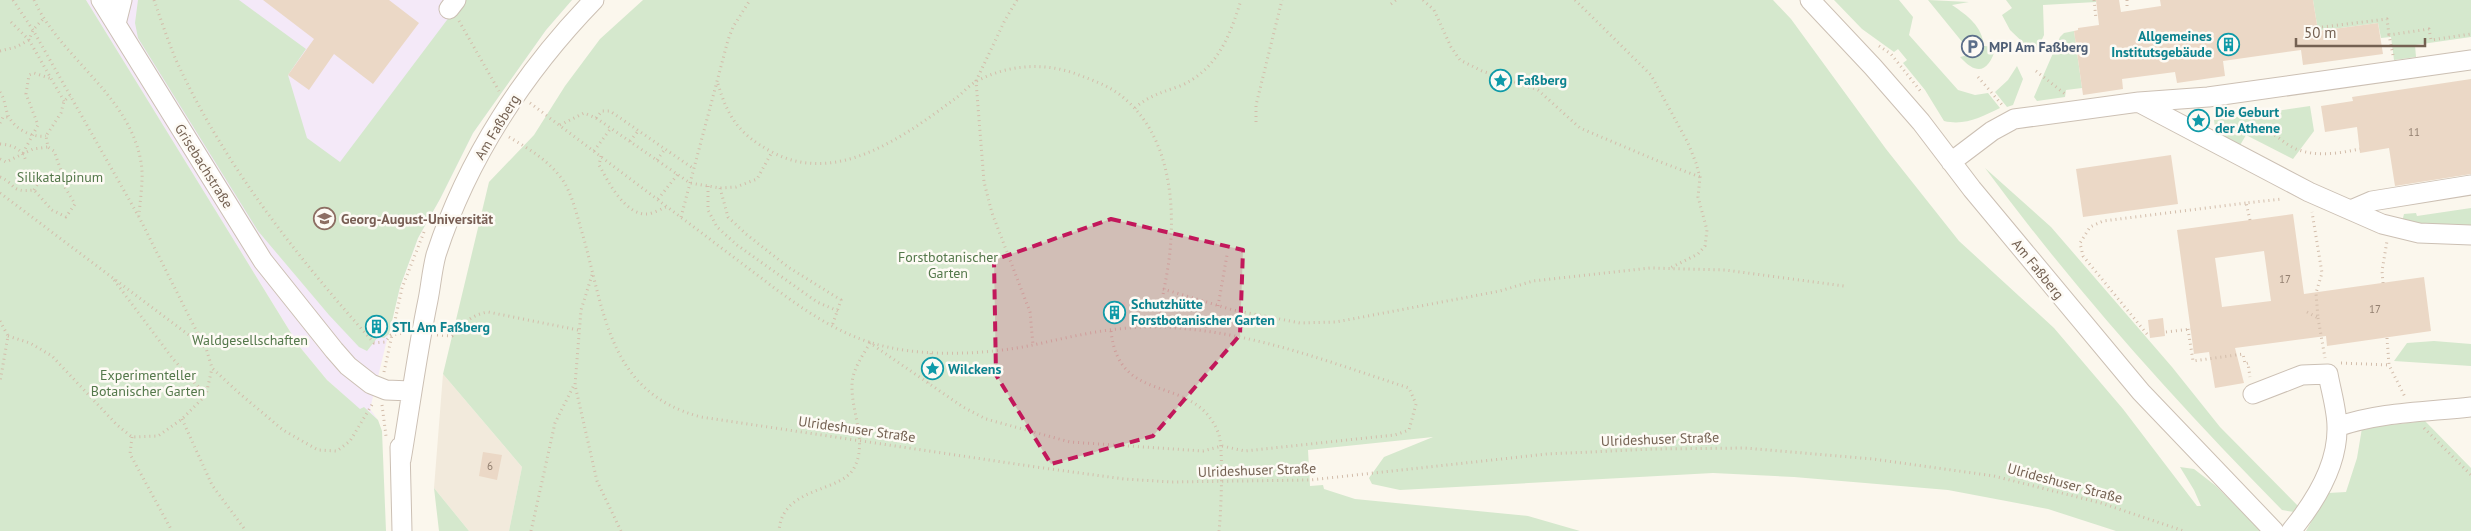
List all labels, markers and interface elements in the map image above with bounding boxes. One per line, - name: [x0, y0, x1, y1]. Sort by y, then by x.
- scale bar: [2296, 15, 2425, 47]
- text: 50 m: [2304, 23, 2337, 42]
- place label: Allgemeines Institutsgebäude: [2111, 27, 2212, 61]
- building icon: Allgemeines Institutsgebäude: [2216, 32, 2240, 56]
- parking icon: MPI Am Faßberg: [1961, 35, 1985, 59]
- place label: MPI Am Faßberg: [1989, 38, 2088, 56]
- place icon: Faßberg: [1489, 68, 1513, 92]
- place label: Faßberg: [1517, 71, 1567, 89]
- street label: Am Faßberg: [471, 91, 523, 163]
- place label: Die Geburt der Athene: [2215, 103, 2280, 137]
- place icon: Die Geburt der Athene: [2187, 108, 2211, 132]
- street label: Grisebachstraße: [171, 120, 237, 212]
- house number: 11: [2408, 125, 2420, 139]
- park label: Silikatalpinum: [17, 168, 103, 186]
- school or university icon: Georg-August-Universität: [313, 207, 337, 231]
- place label: Georg-August-Universität: [341, 210, 493, 228]
- street label: Am Faßberg: [2008, 235, 2068, 303]
- park label: Forstbotanischer Garten: [898, 248, 998, 282]
- house number: 17: [2279, 272, 2291, 286]
- place label: Schutzhütte Forstbotanischer Garten: [1131, 295, 1275, 329]
- building icon: Schutzhütte Forstbotanischer Garten: [1103, 300, 1127, 324]
- house number: 17: [2369, 302, 2381, 316]
- building icon: STL Am Faßberg: [364, 315, 388, 339]
- place label: STL Am Faßberg: [392, 318, 490, 336]
- park label: Waldgesellschaften: [192, 331, 308, 349]
- place icon: Wilckens: [920, 357, 944, 381]
- place label: Wilckens: [948, 360, 1001, 378]
- park label: Experimenteller Botanischer Garten: [91, 366, 205, 400]
- street label: Ulrideshuser Straße: [797, 412, 917, 446]
- street label: Ulrideshuser Straße: [1601, 428, 1719, 450]
- house number: 6: [487, 459, 493, 473]
- street label: Ulrideshuser Straße: [1198, 459, 1316, 481]
- street label: Ulrideshuser Straße: [2006, 459, 2124, 507]

